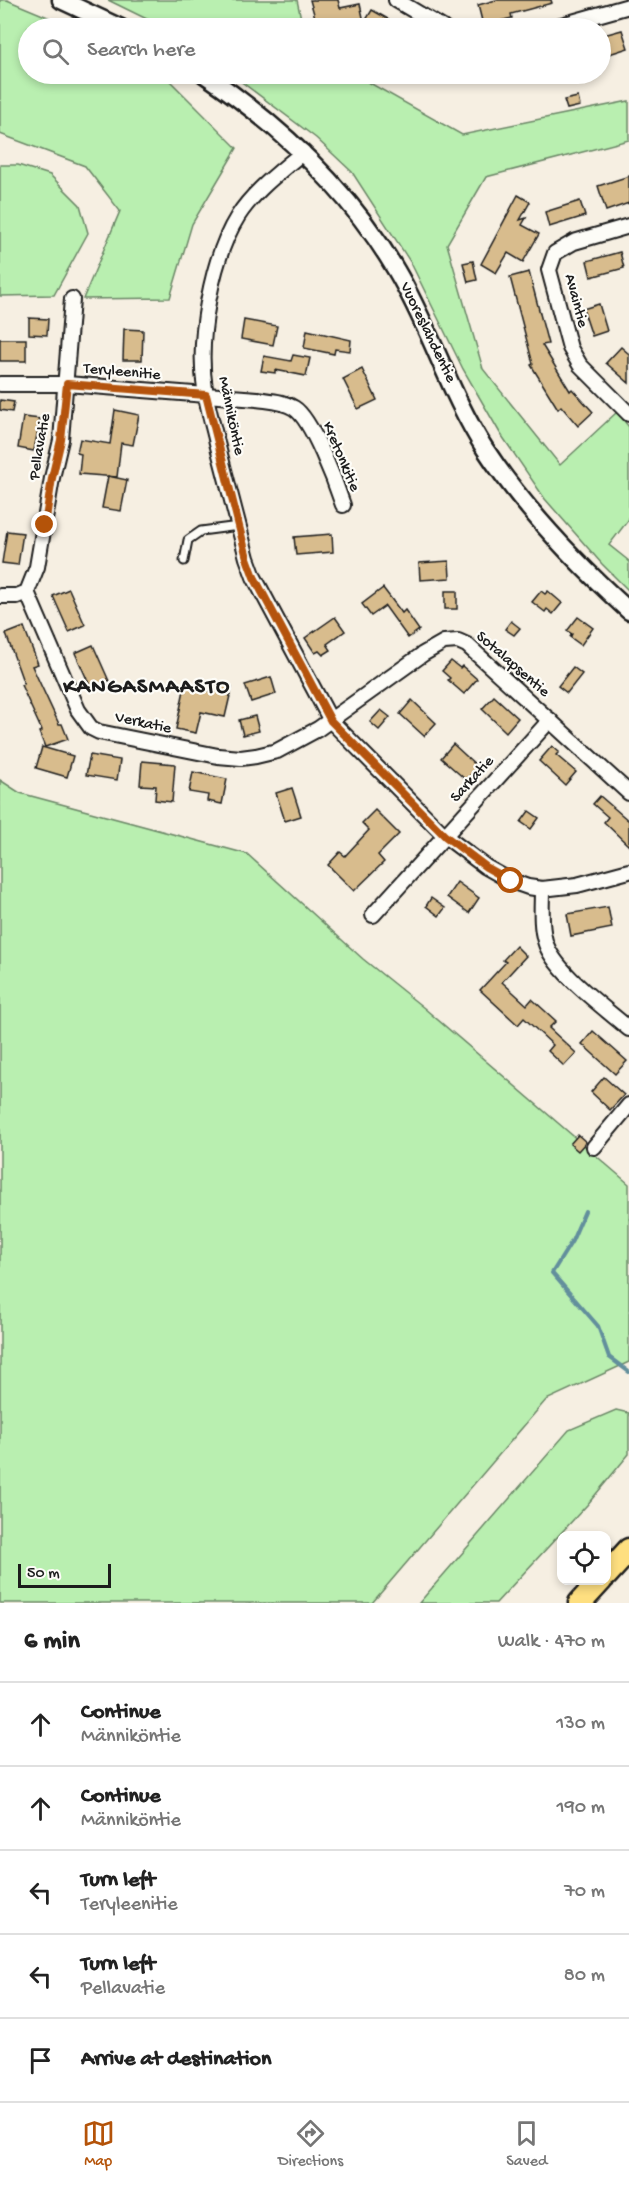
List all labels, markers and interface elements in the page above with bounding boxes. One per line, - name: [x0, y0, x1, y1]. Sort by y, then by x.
- search box: [18, 18, 611, 84]
- icon: search: [39, 35, 72, 68]
- text: Search here: [87, 38, 195, 64]
- street label: Avaintie: [559, 272, 591, 331]
- street label: Vuoreslahdentie: [394, 279, 460, 387]
- street label: Teryleenitie: [82, 360, 162, 386]
- street label: Männiköntie: [212, 375, 248, 458]
- street label: Pellavatie: [26, 412, 56, 483]
- street label: Kretonkitie: [317, 419, 363, 495]
- route end: [31, 511, 57, 537]
- street label: Sotalapsentie: [471, 628, 553, 703]
- district label: KANGASMAASTO: [62, 675, 231, 701]
- street label: Verkatie: [112, 709, 174, 739]
- street label: Sarkatie: [447, 752, 499, 807]
- route start: [497, 867, 523, 893]
- map controls: [557, 1531, 611, 1585]
- button: locate: [557, 1531, 611, 1585]
- scale bar: [18, 1561, 111, 1588]
- text: 50 m: [27, 1565, 60, 1584]
- text: 6 min: [24, 1627, 80, 1658]
- text: Walk · 470 m: [498, 1631, 605, 1654]
- text: Continue: [81, 1700, 161, 1726]
- icon: ahead: [24, 1708, 57, 1741]
- text: 130 m: [556, 1713, 605, 1736]
- text: Männiköntie: [81, 1726, 181, 1749]
- text: Continue: [81, 1784, 161, 1810]
- icon: ahead: [24, 1792, 57, 1825]
- text: 190 m: [557, 1797, 605, 1820]
- text: Männiköntie: [81, 1810, 181, 1833]
- text: Turn left: [81, 1868, 155, 1894]
- icon: left: [24, 1876, 57, 1909]
- text: 70 m: [564, 1881, 605, 1904]
- text: Teryleenitie: [81, 1894, 178, 1917]
- text: Turn left: [81, 1952, 155, 1978]
- icon: left: [24, 1960, 57, 1993]
- text: 80 m: [564, 1965, 605, 1988]
- text: Pellavatie: [81, 1978, 165, 2001]
- icon: arrive: [24, 2044, 57, 2077]
- text: Arrive at destination: [81, 2047, 271, 2073]
- tab: Map: [82, 2117, 115, 2172]
- tab: Directions: [278, 2117, 343, 2172]
- tab: Saved: [506, 2117, 547, 2172]

